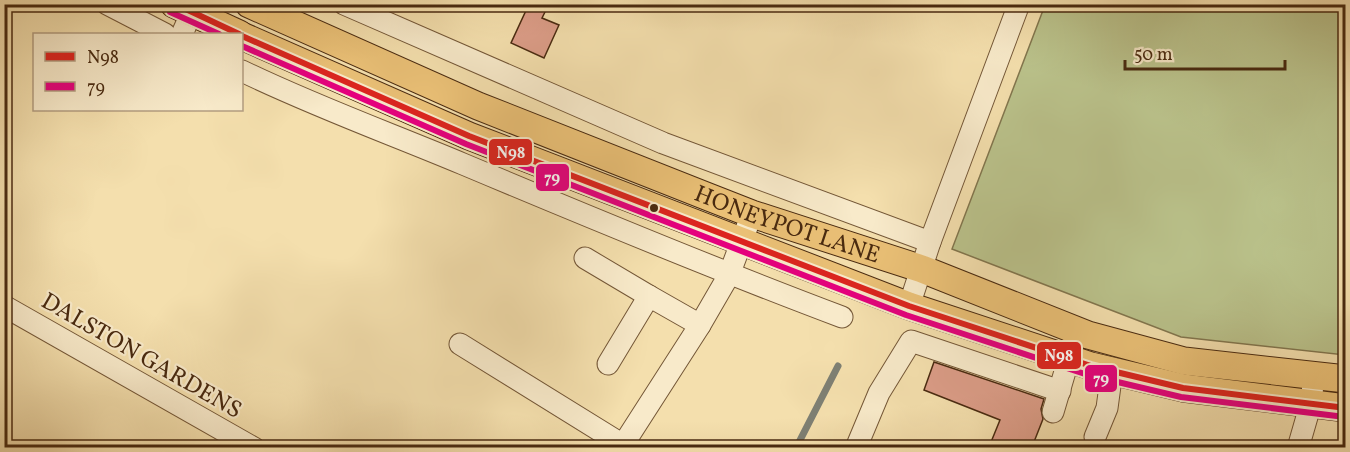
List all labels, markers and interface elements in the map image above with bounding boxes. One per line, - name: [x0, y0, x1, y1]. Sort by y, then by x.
- legend: [33, 33, 243, 111]
- scale bar: [1125, 33, 1286, 71]
- text: 50 m: [1134, 43, 1173, 68]
- text: N98: [87, 46, 119, 71]
- text: 79: [87, 76, 105, 101]
- line badge: N98: [488, 138, 533, 166]
- text: N98: [496, 143, 526, 165]
- line badge: 79: [535, 163, 570, 192]
- text: 79: [544, 168, 560, 190]
- street label: HONEYPOT LANE: [689, 178, 884, 273]
- unlabelled marker: [648, 202, 660, 214]
- street label: DALSTON GARDENS: [34, 285, 248, 428]
- line badge: N98: [1036, 341, 1082, 370]
- text: N98: [1044, 346, 1074, 368]
- line badge: 79: [1084, 364, 1118, 393]
- text: 79: [1093, 369, 1109, 391]

